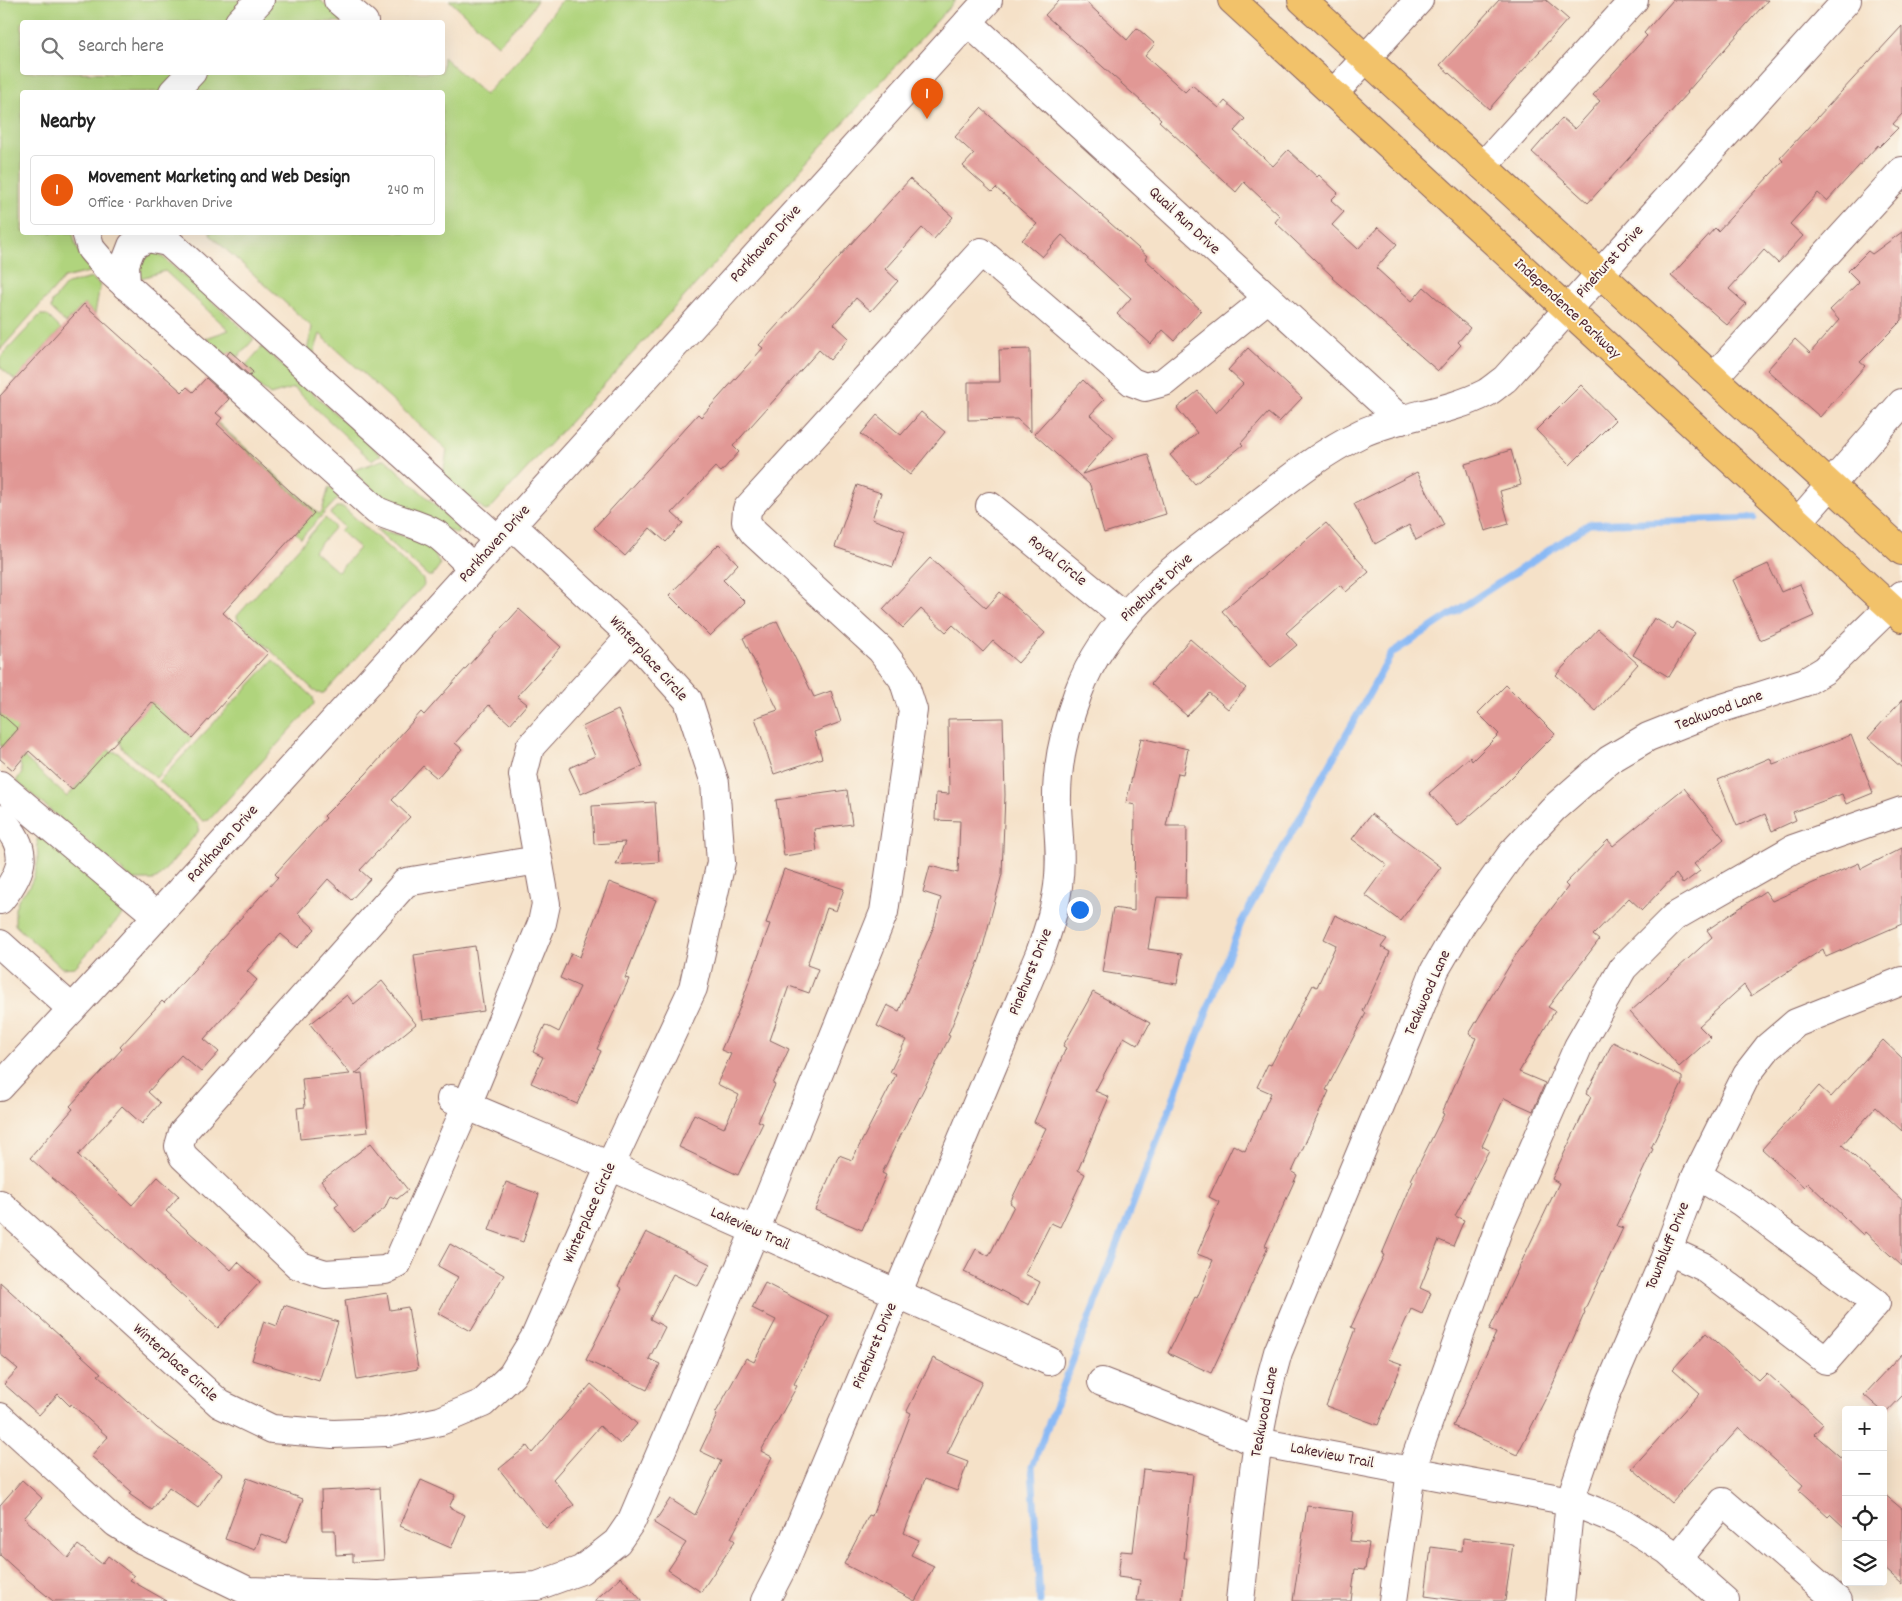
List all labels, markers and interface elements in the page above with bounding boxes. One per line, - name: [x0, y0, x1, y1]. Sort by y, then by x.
- search box: [20, 20, 445, 75]
- icon: search: [38, 34, 66, 62]
- text: Search here: [78, 34, 164, 61]
- pin: 1: [911, 78, 943, 119]
- text: Nearby: [40, 108, 95, 138]
- text: Movement Marketing and Web Design: [88, 165, 350, 192]
- text: 1: [55, 179, 59, 202]
- text: 240 m: [387, 179, 424, 202]
- street label: Quail Run Drive: [1143, 182, 1225, 260]
- text: Office · Parkhaven Drive: [88, 192, 233, 215]
- street label: Parkhaven Drive: [725, 200, 807, 288]
- street label: Pinehurst Drive: [1571, 220, 1649, 304]
- street label: Independence Parkway: [1508, 253, 1626, 365]
- street label: Parkhaven Drive: [454, 500, 536, 588]
- street label: Royal Circle: [1022, 530, 1092, 592]
- street label: Pinehurst Drive: [1116, 548, 1198, 628]
- street label: Winterplace Circle: [603, 611, 693, 707]
- street label: Teakwood Lane: [1672, 685, 1766, 737]
- street label: Parkhaven Drive: [182, 800, 264, 888]
- your location: [1067, 897, 1093, 923]
- street label: Pinehurst Drive: [1003, 925, 1059, 1019]
- street label: Teakwood Lane: [1399, 946, 1457, 1040]
- street label: Winterplace Circle: [557, 1159, 623, 1267]
- street label: Townbluff Drive: [1640, 1199, 1696, 1293]
- street label: Lakeview Trail: [707, 1201, 794, 1257]
- street label: Pinehurst Drive: [846, 1299, 904, 1393]
- street label: Winterplace Circle: [127, 1318, 223, 1408]
- street label: Teakwood Lane: [1245, 1365, 1285, 1459]
- map controls: [1842, 1406, 1887, 1586]
- button: +: [1842, 1406, 1887, 1451]
- street label: Lakeview Trail: [1288, 1437, 1376, 1475]
- button: −: [1842, 1451, 1887, 1496]
- button: locate: [1842, 1496, 1887, 1541]
- button: layers: [1842, 1541, 1887, 1586]

